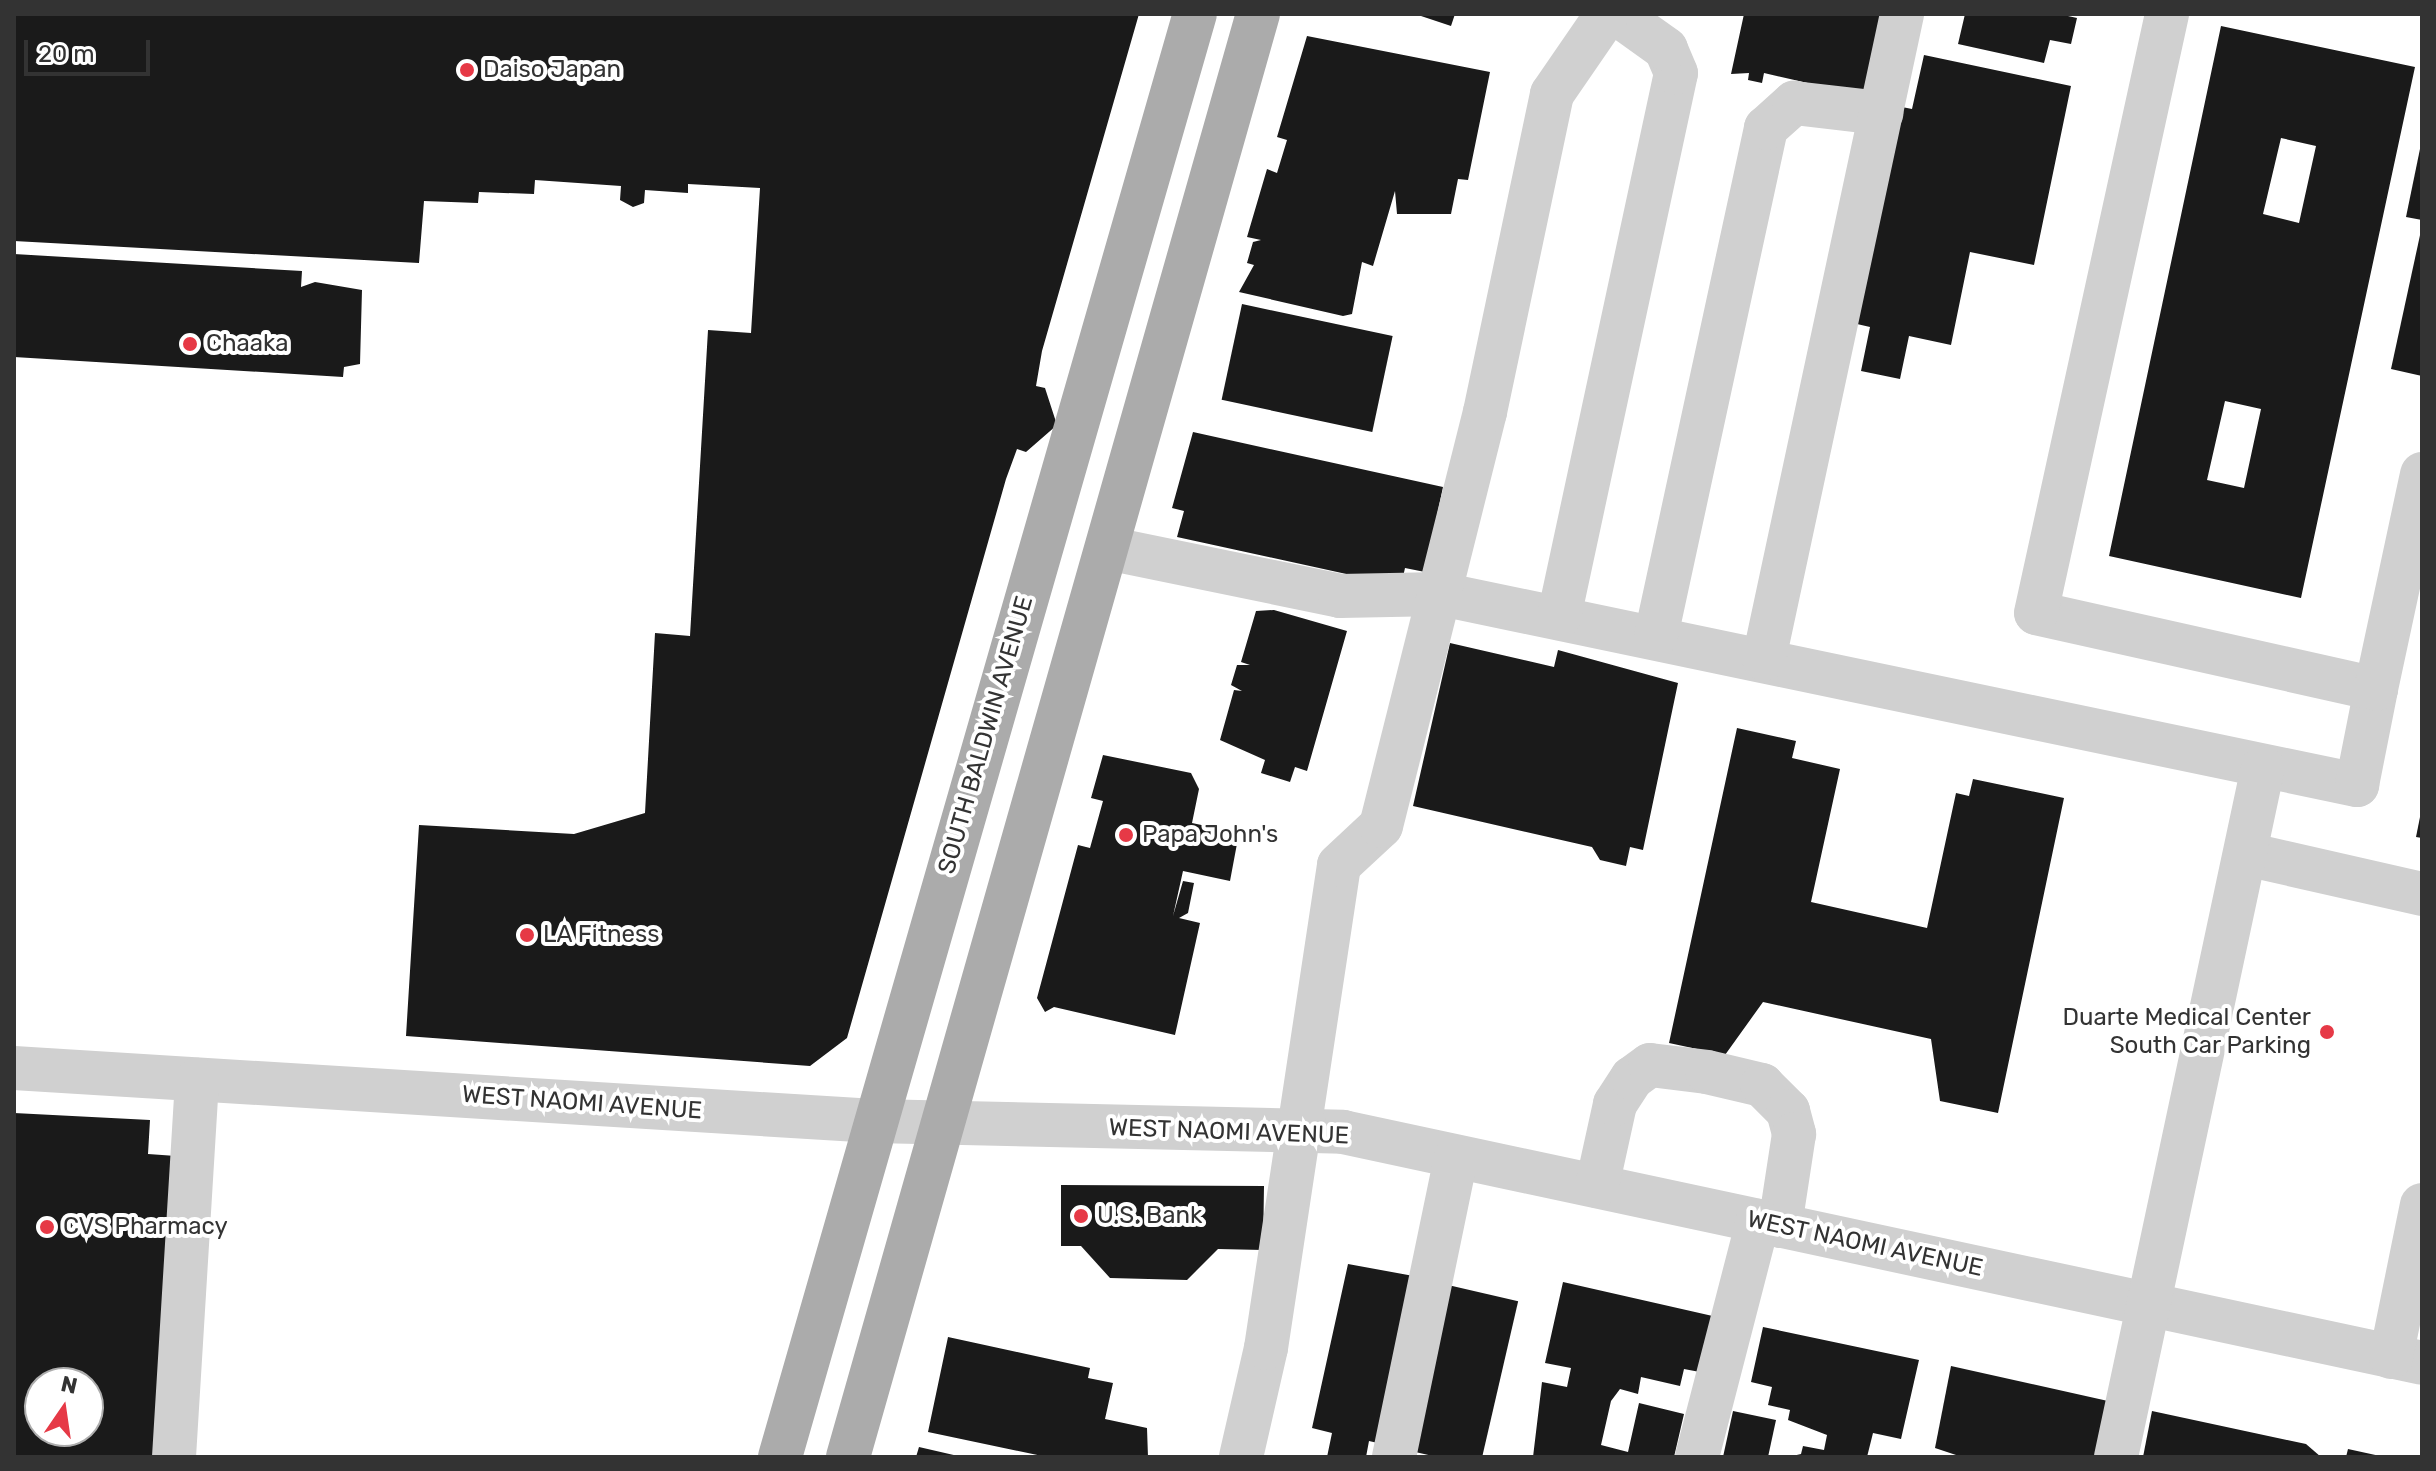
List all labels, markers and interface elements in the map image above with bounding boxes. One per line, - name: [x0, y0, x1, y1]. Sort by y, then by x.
- scale bar: [28, 24, 154, 74]
- text: 20 m: [38, 40, 95, 68]
- place label: Daiso Japan: [483, 56, 621, 84]
- marker: Daiso Japan: [458, 61, 476, 79]
- place label: Chaaka: [206, 330, 288, 358]
- marker: Chaaka: [181, 335, 199, 353]
- street label: SOUTH BALDWIN AVENUE: [932, 592, 1040, 878]
- place label: Papa John's: [1142, 821, 1278, 849]
- marker: Papa John's: [1117, 826, 1135, 844]
- place label: LA Fitness: [543, 921, 660, 949]
- marker: LA Fitness: [518, 926, 536, 944]
- place label: Duarte Medical Center South Car Parking: [2062, 1004, 2311, 1060]
- marker: Duarte Medical Center South Car Parking: [2318, 1023, 2336, 1041]
- street label: WEST NAOMI AVENUE: [460, 1080, 704, 1126]
- street label: WEST NAOMI AVENUE: [1108, 1113, 1350, 1151]
- place label: U.S. Bank: [1097, 1202, 1202, 1230]
- street label: WEST NAOMI AVENUE: [1744, 1205, 1986, 1283]
- marker: U.S. Bank: [1072, 1207, 1090, 1225]
- place label: CVS Pharmacy: [63, 1213, 228, 1241]
- marker: CVS Pharmacy: [38, 1218, 56, 1236]
- north arrow: [24, 1367, 104, 1447]
- text: N: [58, 1370, 80, 1400]

